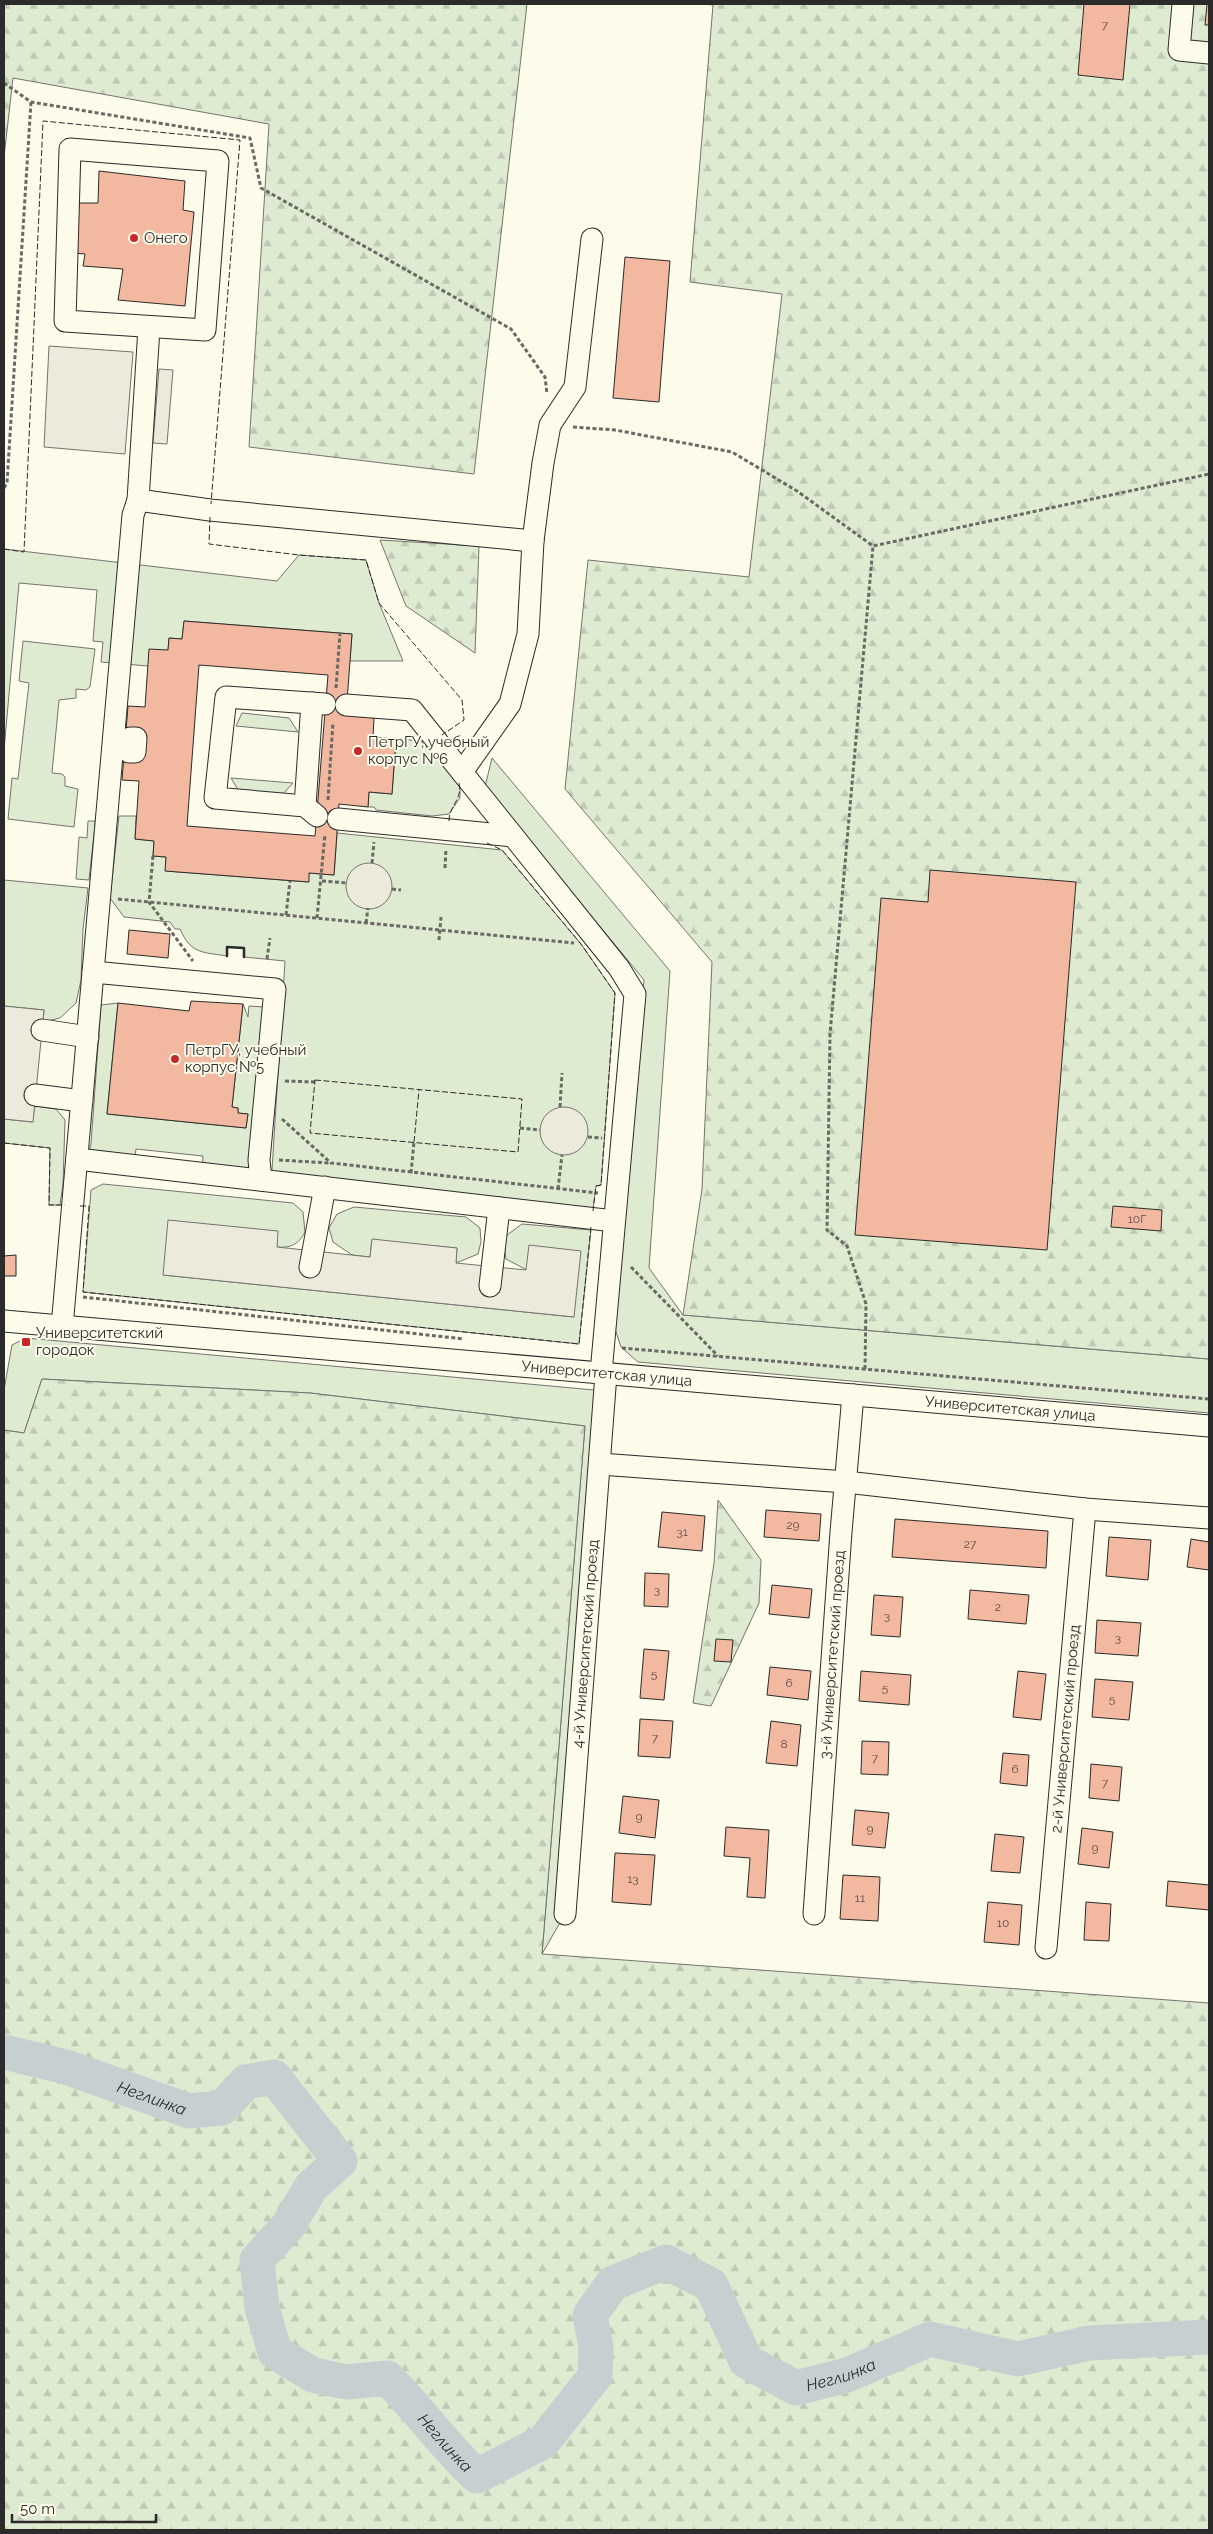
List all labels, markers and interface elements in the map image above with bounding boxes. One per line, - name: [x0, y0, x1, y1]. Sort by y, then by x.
- house number: 7: [1102, 18, 1109, 32]
- place label: Онего: [144, 229, 188, 247]
- marker: Онего: [128, 232, 140, 244]
- place label: ПетрГУ, учебный корпус №6: [368, 733, 489, 768]
- marker: ПетрГУ, учебный корпус №6: [352, 745, 364, 757]
- place label: ПетрГУ, учебный корпус №5: [185, 1041, 306, 1076]
- marker: ПетрГУ, учебный корпус №5: [169, 1053, 181, 1065]
- house number: 10Г: [1128, 1212, 1146, 1226]
- place label: Университетский городок: [36, 1324, 163, 1359]
- marker: Университетский городок: [20, 1336, 32, 1348]
- street label: Университетская улица: [521, 1357, 693, 1390]
- street label: Университетская улица: [924, 1392, 1096, 1425]
- house number: 29: [786, 1518, 800, 1532]
- house number: 31: [676, 1525, 688, 1539]
- house number: 27: [964, 1537, 977, 1551]
- street label: 4-й Университетский проезд: [569, 1538, 602, 1749]
- street label: 3-й Университетский проезд: [816, 1549, 849, 1760]
- house number: 3: [654, 1583, 660, 1597]
- house number: 2: [995, 1600, 1001, 1614]
- house number: 3: [884, 1609, 890, 1623]
- street label: 2-й Университетский проезд: [1047, 1624, 1084, 1834]
- house number: 3: [1115, 1631, 1121, 1645]
- house number: 5: [651, 1667, 658, 1681]
- house number: 6: [785, 1676, 793, 1690]
- house number: 5: [882, 1681, 889, 1695]
- house number: 5: [1109, 1692, 1116, 1706]
- house number: 7: [652, 1731, 659, 1745]
- house number: 8: [780, 1737, 788, 1751]
- house number: 7: [872, 1751, 879, 1765]
- house number: 6: [1011, 1762, 1019, 1776]
- house number: 7: [1102, 1776, 1109, 1790]
- house number: 9: [635, 1810, 643, 1824]
- house number: 9: [866, 1822, 874, 1836]
- house number: 9: [1091, 1841, 1099, 1855]
- house number: 13: [627, 1872, 639, 1886]
- house number: 11: [855, 1891, 865, 1905]
- house number: 10: [997, 1916, 1009, 1930]
- water label: Неглинка: [115, 2077, 189, 2119]
- water label: Неглинка: [804, 2354, 879, 2395]
- water label: Неглинка: [414, 2409, 477, 2476]
- scale bar: [12, 2492, 156, 2524]
- text: 50 m: [20, 2500, 55, 2518]

